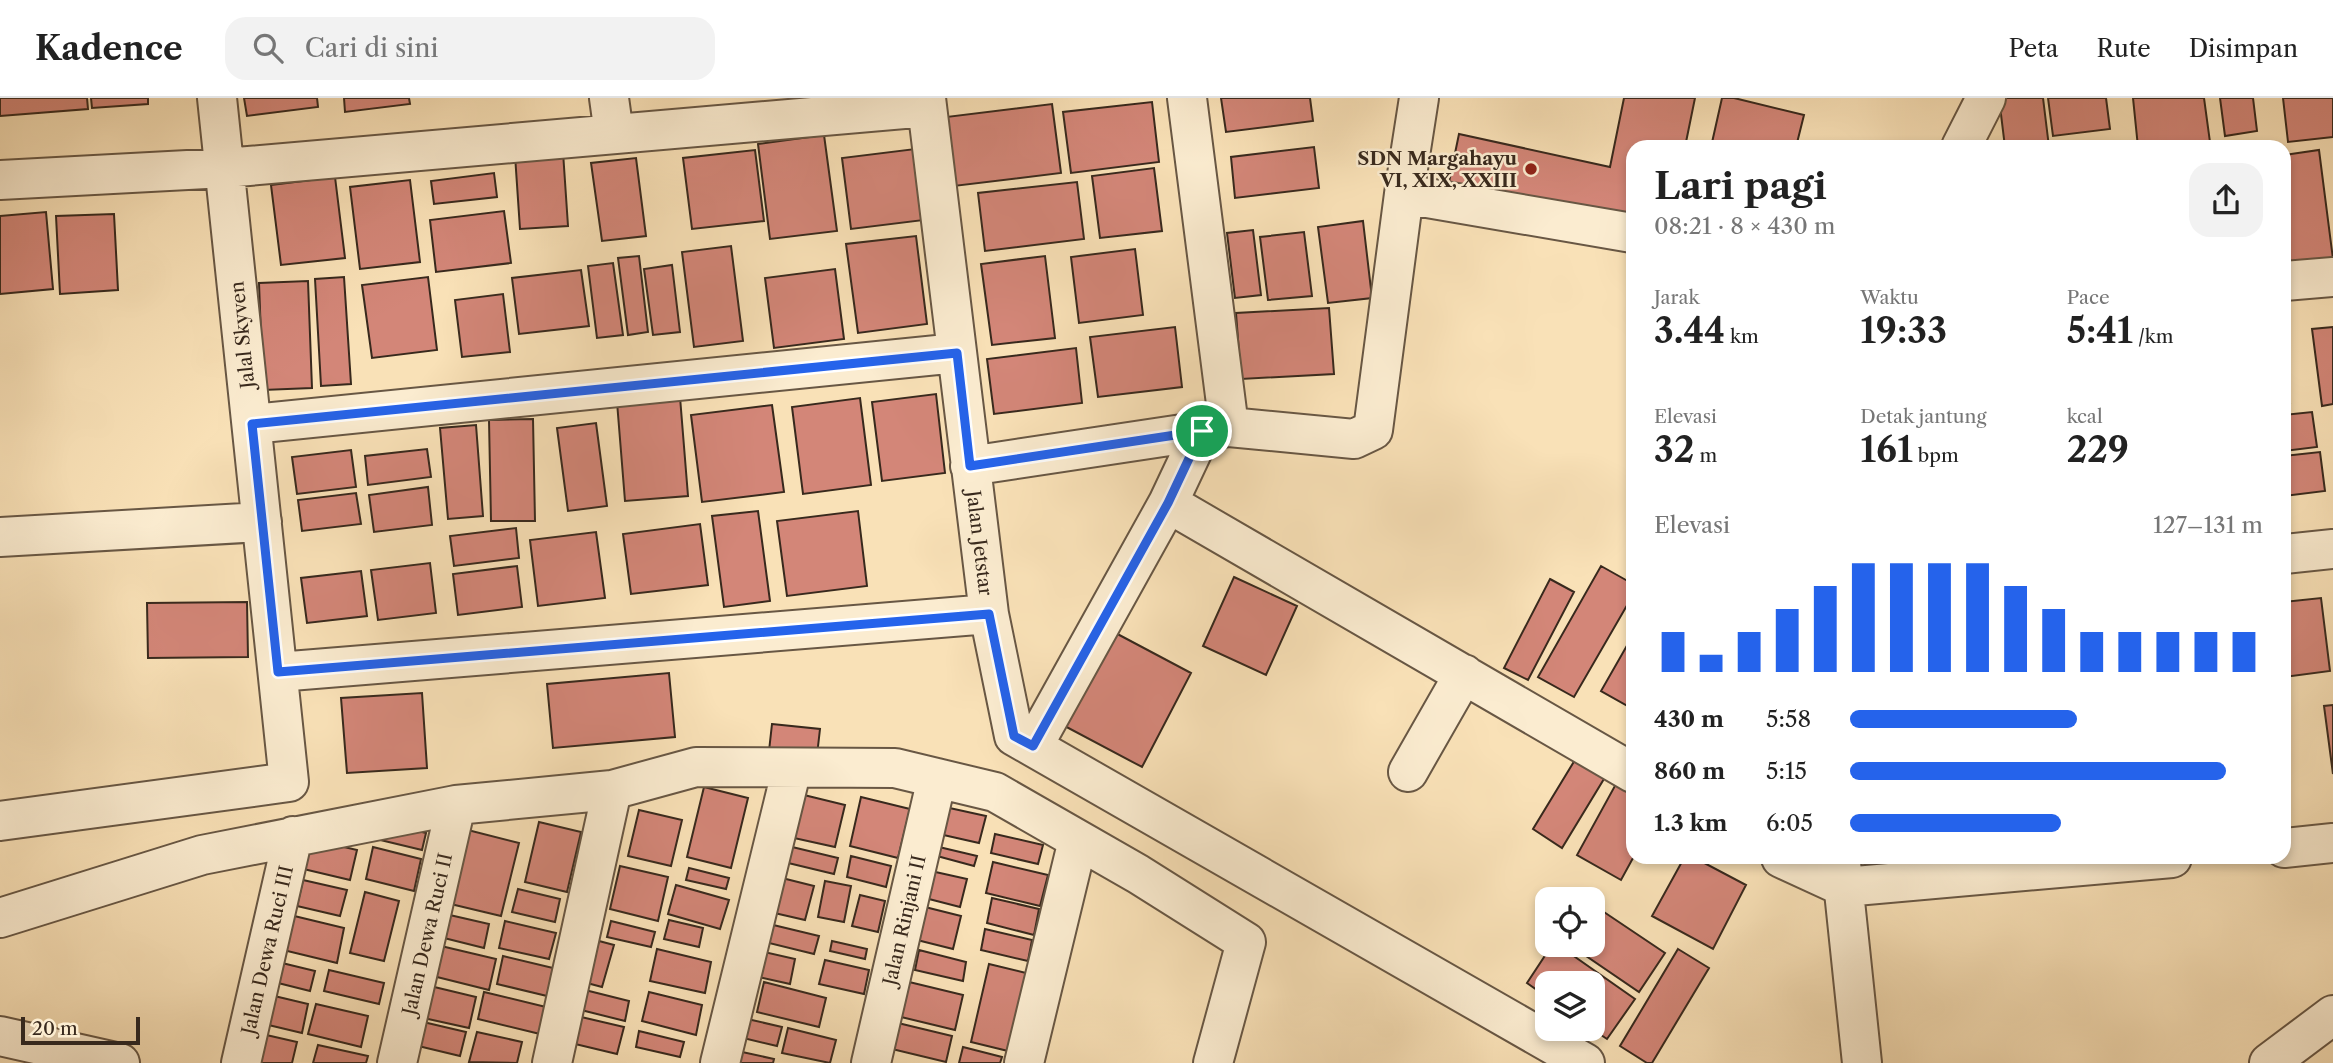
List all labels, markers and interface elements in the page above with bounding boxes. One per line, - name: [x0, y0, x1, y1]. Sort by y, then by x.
- search box: [225, 17, 715, 80]
- text: Kadence: [35, 28, 183, 69]
- icon: search: [249, 29, 287, 67]
- text: Cari di sini: [305, 32, 438, 64]
- text: Peta: [2009, 34, 2058, 63]
- text: Rute: [2096, 34, 2151, 63]
- text: Disimpan: [2189, 34, 2298, 63]
- place label: SDN Margahayu VI, XIX, XXIII: [1357, 147, 1517, 192]
- marker: SDN Margahayu VI, XIX, XXIII: [1523, 161, 1539, 177]
- text: Lari pagi: [1654, 162, 1827, 209]
- button: share: [2189, 163, 2263, 237]
- text: 08:21 · 8 × 430 m: [1654, 212, 1835, 240]
- street label: Jalal Skyven: [225, 280, 260, 393]
- text: Jarak: [1654, 286, 1699, 309]
- text: Waktu: [1860, 286, 1919, 309]
- text: Pace: [2067, 286, 2110, 309]
- text: 3.44: [1654, 309, 1725, 352]
- text: 19:33: [1860, 309, 1947, 352]
- text: 5:41: [2067, 309, 2133, 352]
- text: km: [1725, 325, 1759, 348]
- text: /km: [2133, 325, 2173, 348]
- pin: [1172, 401, 1232, 461]
- text: Elevasi: [1654, 405, 1717, 428]
- text: Detak jantung: [1860, 405, 1986, 428]
- text: kcal: [2067, 405, 2103, 428]
- icon: arrive: [1183, 412, 1221, 450]
- text: 32: [1654, 428, 1694, 471]
- text: 161: [1860, 428, 1913, 471]
- text: 229: [2067, 428, 2129, 471]
- text: m: [1694, 444, 1717, 467]
- text: bpm: [1913, 444, 1959, 467]
- street label: Jalan Jetstar: [961, 486, 997, 597]
- text: Elevasi: [1654, 511, 1730, 539]
- text: 127–131 m: [2153, 511, 2263, 539]
- text: 430 m: [1654, 705, 1724, 733]
- text: 5:58: [1766, 705, 1811, 733]
- text: 860 m: [1654, 757, 1725, 785]
- text: 5:15: [1766, 757, 1807, 785]
- text: 1.3 km: [1654, 809, 1728, 837]
- text: 6:05: [1766, 809, 1813, 837]
- street label: Jalan Dewa Ruci II: [397, 851, 457, 1020]
- street label: Jalan Rinjani II: [878, 853, 931, 990]
- street label: Jalan Dewa Ruci III: [236, 863, 298, 1040]
- map controls: [1535, 887, 1605, 1041]
- button: locate: [1535, 887, 1605, 957]
- button: layers: [1535, 971, 1605, 1041]
- scale bar: [21, 1014, 140, 1046]
- text: 20 m: [32, 1017, 78, 1040]

